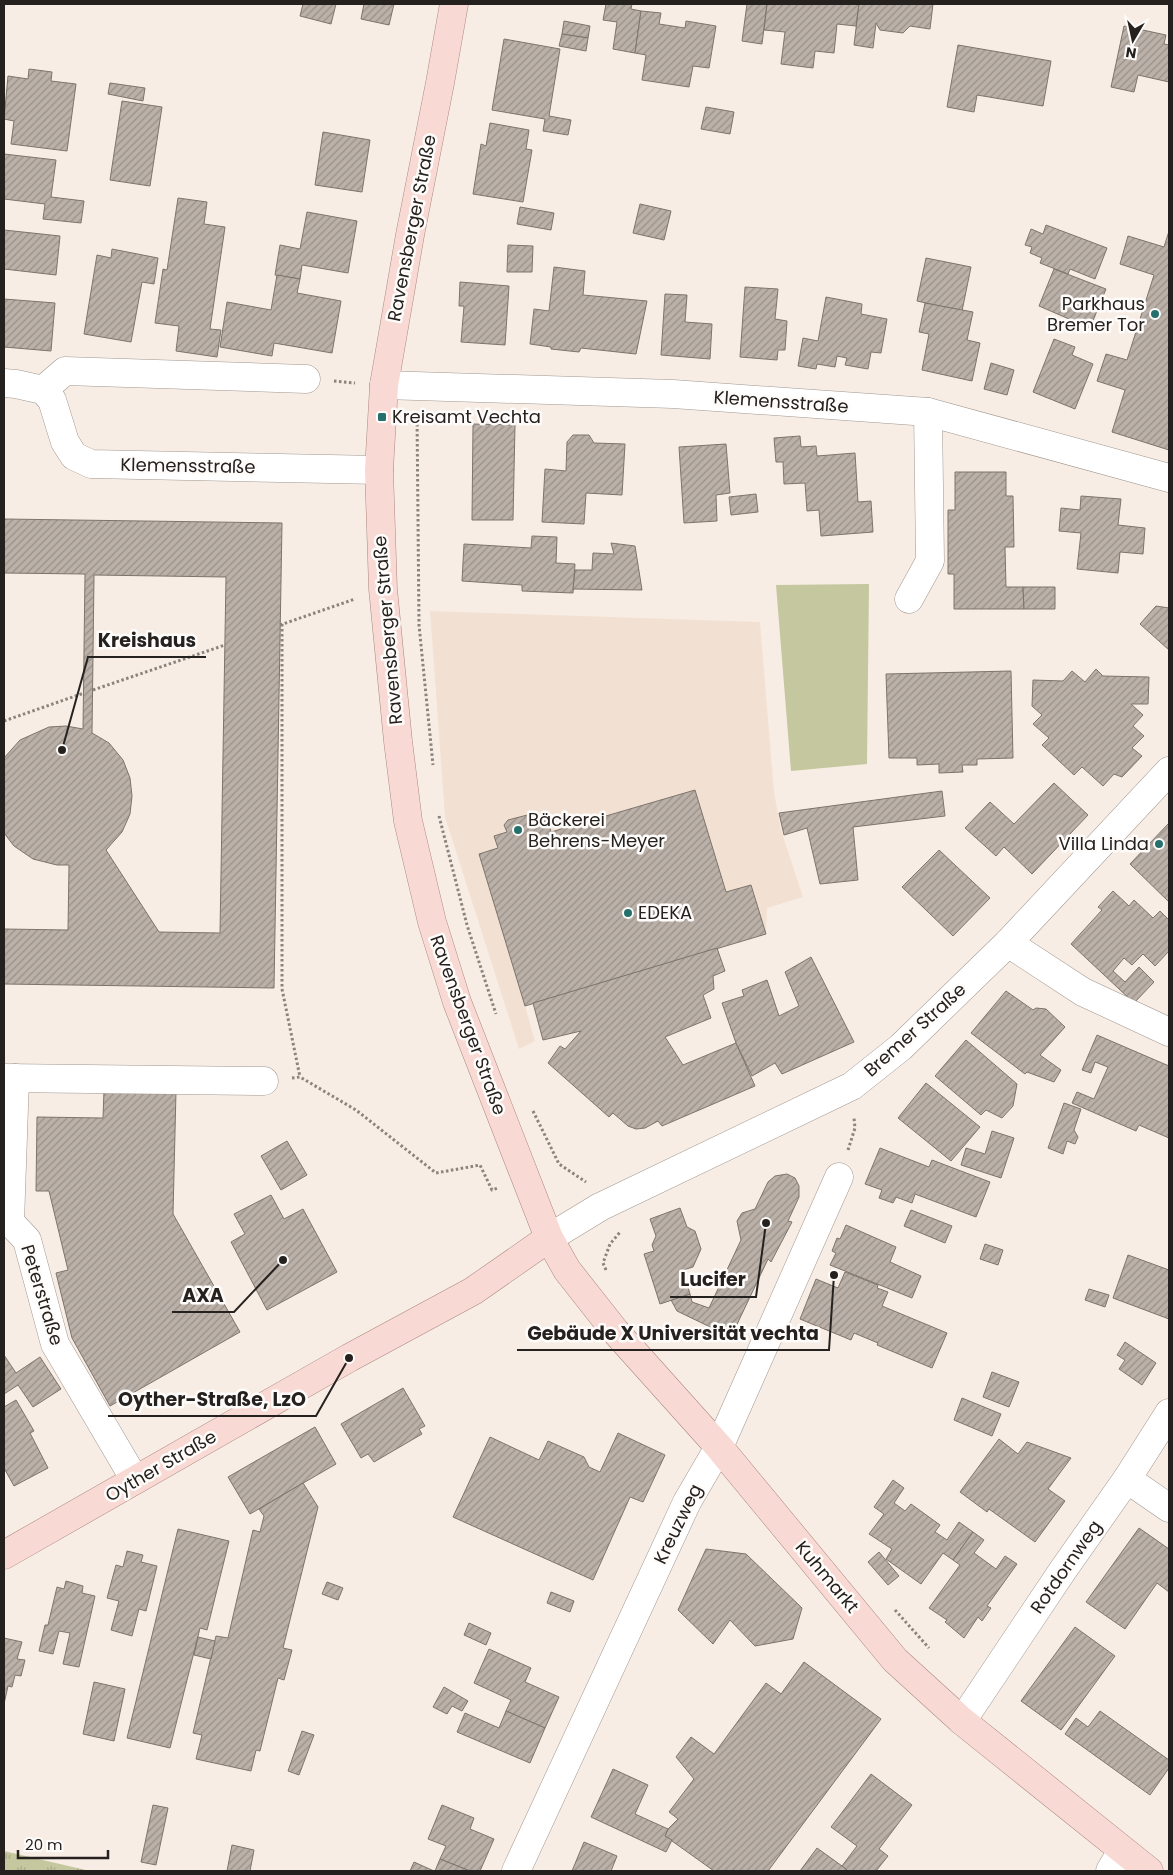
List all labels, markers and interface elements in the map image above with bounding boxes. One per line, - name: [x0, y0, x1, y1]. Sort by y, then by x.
- north arrow: [1108, 15, 1158, 65]
- text: N: [1124, 42, 1138, 64]
- street label: Ravensberger Straße: [381, 132, 442, 323]
- place label: Parkhaus Bremer Tor: [1047, 291, 1145, 337]
- marker: Parkhaus Bremer Tor: [1149, 308, 1161, 320]
- street label: Klemensstraße: [713, 384, 849, 419]
- place label: Kreisamt Vechta: [392, 404, 541, 429]
- marker: Kreisamt Vechta: [376, 411, 388, 423]
- street label: Klemensstraße: [120, 452, 256, 479]
- street label: Ravensberger Straße: [367, 535, 408, 726]
- callout: Kreishaus: [88, 623, 206, 657]
- text: Kreishaus: [98, 627, 196, 654]
- place label: Bäckerei Behrens-Meyer: [528, 807, 665, 853]
- marker: Bäckerei Behrens-Meyer: [512, 824, 524, 836]
- place label: Villa Linda: [1059, 831, 1149, 856]
- marker: Villa Linda: [1153, 838, 1165, 850]
- place label: EDEKA: [638, 900, 692, 925]
- marker: EDEKA: [622, 907, 634, 919]
- street label: Ravensberger Straße: [424, 931, 513, 1118]
- street label: Bremer Straße: [858, 977, 971, 1082]
- street label: Peterstraße: [15, 1241, 70, 1348]
- callout: Lucifer: [670, 1263, 756, 1297]
- text: Lucifer: [680, 1266, 746, 1293]
- callout: AXA: [172, 1278, 234, 1312]
- text: AXA: [182, 1282, 224, 1309]
- callout: Gebäude X Universität vechta: [517, 1316, 829, 1350]
- text: Gebäude X Universität vechta: [527, 1320, 819, 1347]
- callout: Oyther-Straße, LzO: [108, 1382, 316, 1416]
- text: Oyther-Straße, LzO: [118, 1386, 306, 1413]
- street label: Oyther Straße: [101, 1424, 221, 1508]
- street label: Kreuzweg: [647, 1479, 708, 1568]
- street label: Rotdornweg: [1024, 1515, 1107, 1619]
- street label: Kuhmarkt: [790, 1535, 865, 1618]
- scale bar: [18, 1828, 108, 1860]
- text: 20 m: [25, 1834, 63, 1855]

